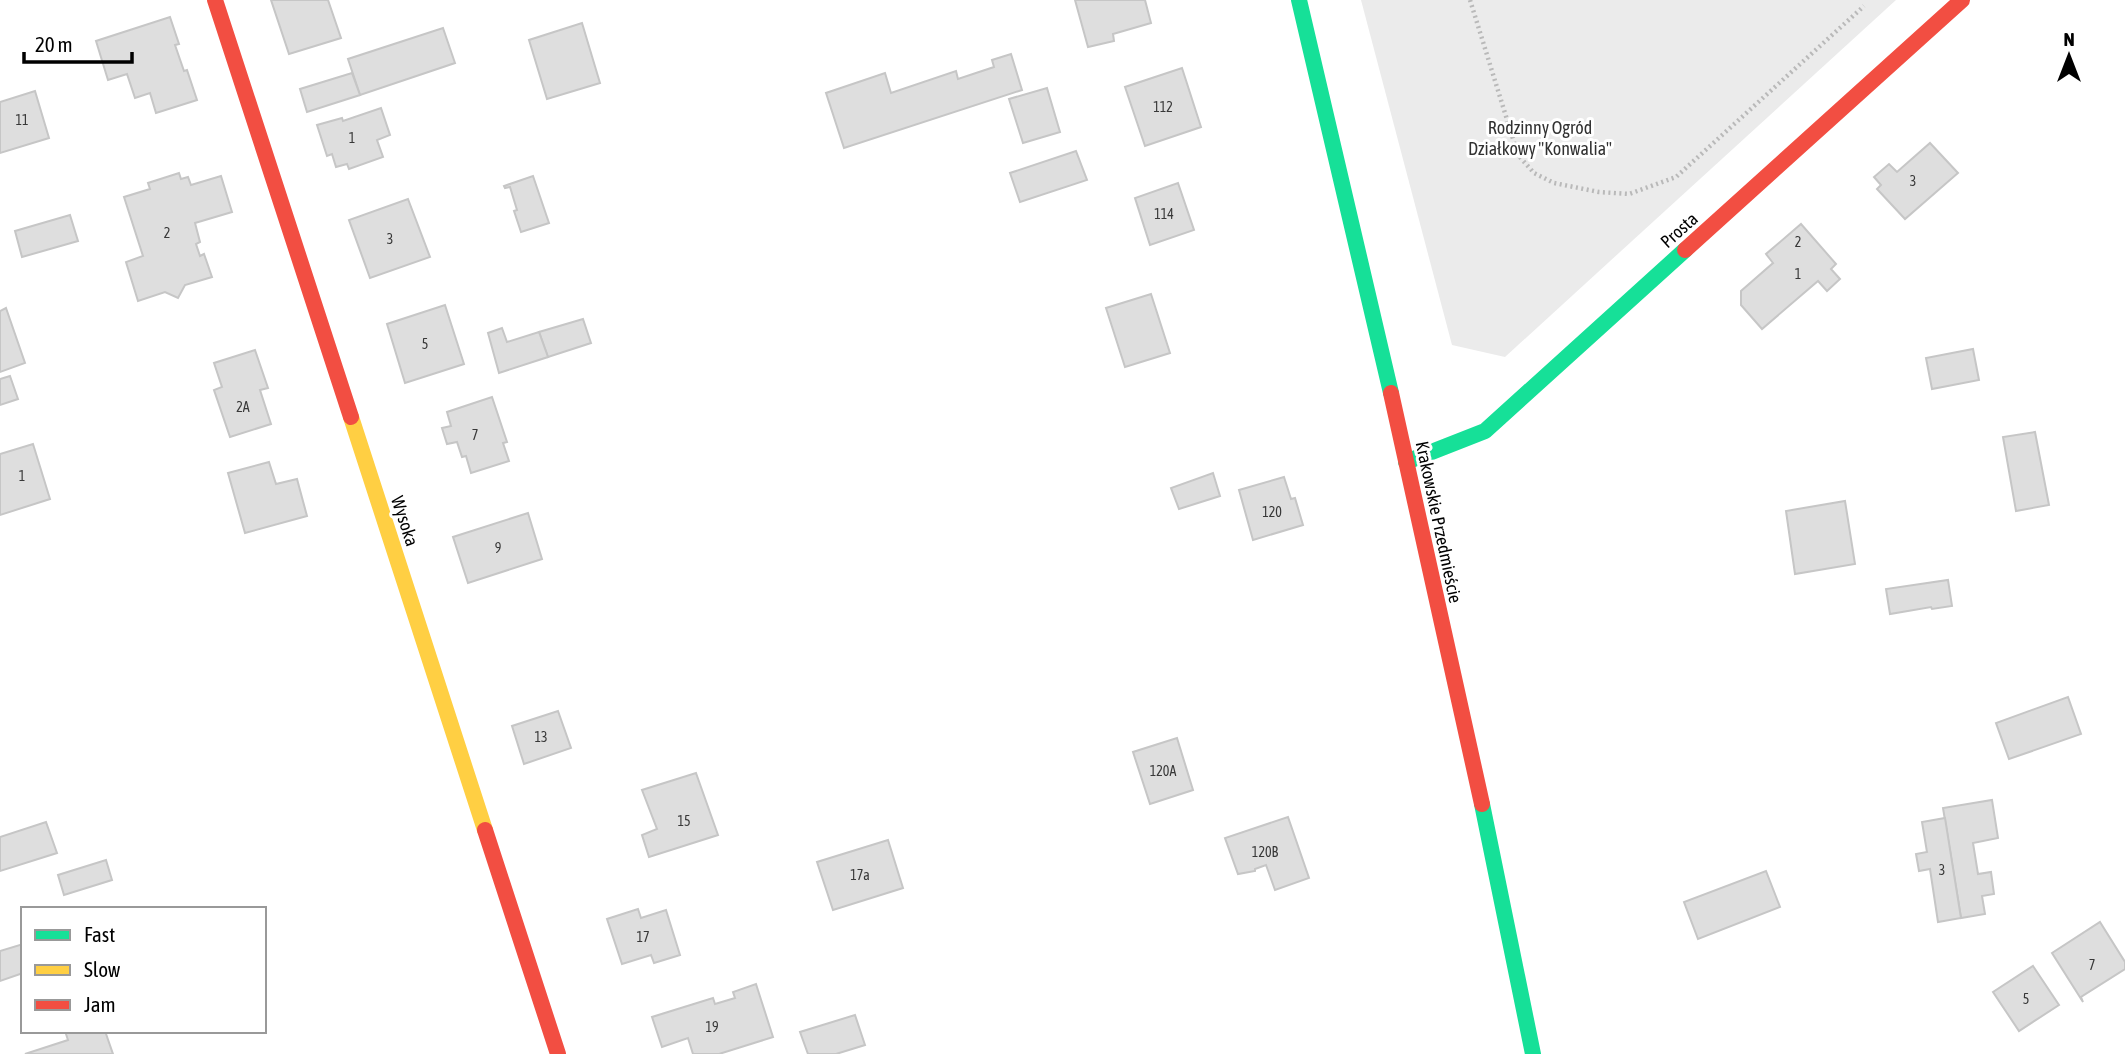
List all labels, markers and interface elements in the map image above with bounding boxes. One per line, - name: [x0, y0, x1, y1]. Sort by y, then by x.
- scale bar: [24, 21, 133, 65]
- north arrow: [2034, 21, 2104, 91]
- text: N: [2063, 28, 2075, 50]
- text: 20 m: [35, 32, 73, 56]
- house number: 112: [1153, 99, 1173, 115]
- house number: 11: [15, 112, 29, 128]
- park label: Rodzinny Ogród Działkowy "Konwalia": [1468, 117, 1612, 159]
- house number: 1: [349, 130, 355, 146]
- house number: 3: [1910, 173, 1916, 189]
- house number: 114: [1154, 206, 1174, 222]
- street label: Prosta: [1656, 208, 1702, 252]
- house number: 2: [164, 225, 170, 241]
- house number: 3: [387, 231, 393, 247]
- house number: 2: [1795, 234, 1801, 250]
- house number: 1: [1795, 266, 1801, 282]
- house number: 5: [422, 336, 428, 352]
- house number: 2A: [236, 399, 250, 415]
- house number: 7: [472, 427, 478, 443]
- street label: Krakowskie Przedmieście: [1412, 439, 1466, 605]
- house number: 1: [19, 468, 25, 484]
- street label: Wysoka: [387, 493, 423, 549]
- house number: 120: [1262, 504, 1282, 520]
- house number: 9: [495, 540, 501, 556]
- house number: 13: [534, 729, 548, 745]
- house number: 120A: [1150, 763, 1176, 779]
- house number: 15: [677, 813, 691, 829]
- house number: 120B: [1252, 844, 1279, 860]
- house number: 3: [1939, 862, 1945, 878]
- house number: 17a: [850, 867, 870, 883]
- legend: [21, 907, 266, 1033]
- text: Fast: [84, 922, 115, 946]
- house number: 17: [636, 929, 650, 945]
- text: Slow: [84, 957, 121, 981]
- house number: 7: [2089, 957, 2095, 973]
- house number: 5: [2023, 991, 2029, 1007]
- text: Jam: [84, 992, 116, 1016]
- house number: 19: [705, 1019, 719, 1035]

